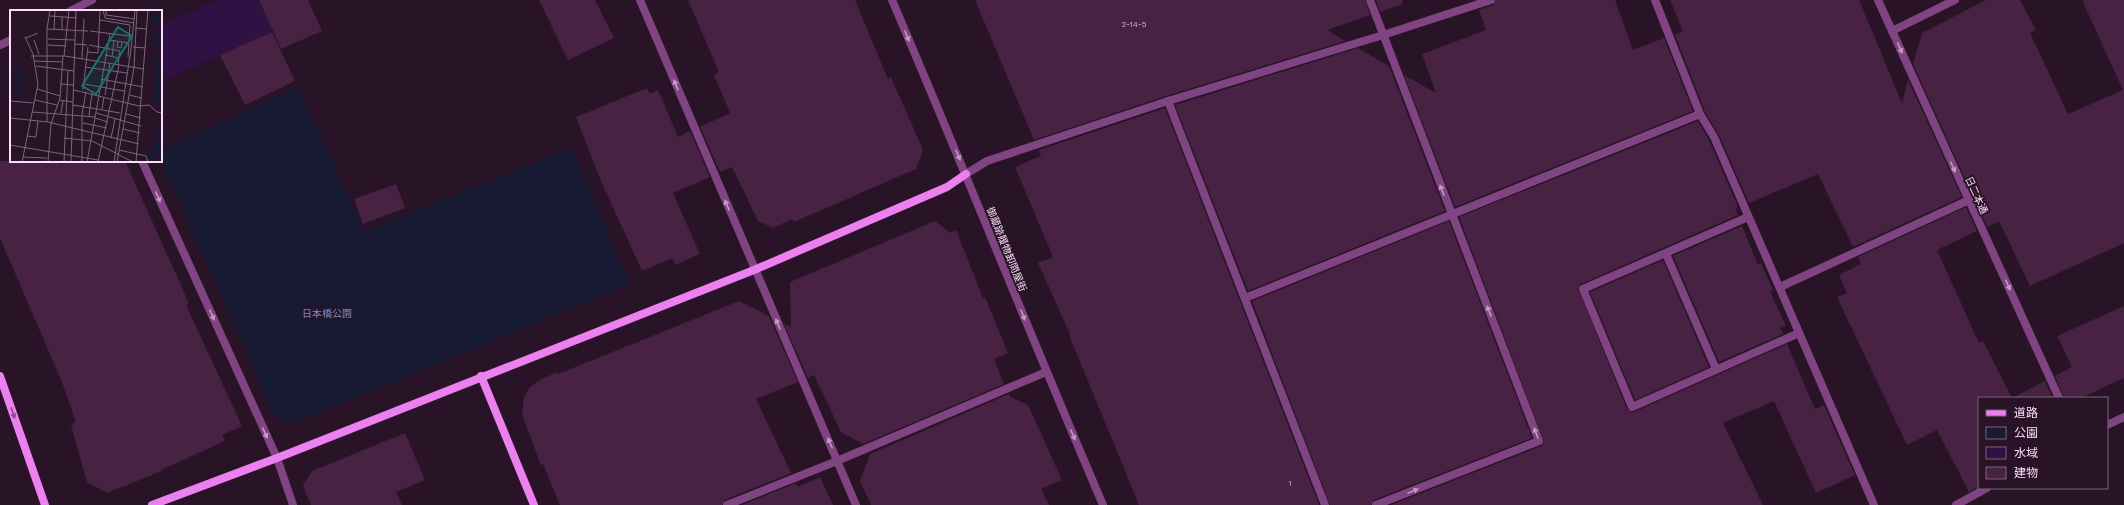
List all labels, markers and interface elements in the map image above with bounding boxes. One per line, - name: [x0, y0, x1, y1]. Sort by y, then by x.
- inset map: [10, 10, 162, 162]
- house number: 2-14-5: [1122, 20, 1147, 29]
- one-way arrow: [905, 30, 911, 42]
- one-way arrow: [1897, 43, 1903, 55]
- one-way arrow: [673, 79, 679, 90]
- one-way arrow: [956, 150, 962, 162]
- one-way arrow: [1951, 161, 1957, 173]
- street label: 日二本通: [1963, 175, 1990, 216]
- one-way arrow: [1439, 184, 1445, 196]
- one-way arrow: [155, 191, 161, 202]
- one-way arrow: [723, 198, 729, 210]
- street label: 御蔵跡履物卸問屋街: [985, 205, 1028, 293]
- one-way arrow: [2004, 279, 2011, 291]
- one-way arrow: [1485, 305, 1491, 317]
- park label: 日本橋公園: [302, 308, 352, 319]
- one-way arrow: [208, 309, 215, 321]
- one-way arrow: [1020, 309, 1026, 321]
- one-way arrow: [775, 319, 781, 330]
- legend: [1978, 397, 2108, 489]
- text: 道路: [2014, 406, 2038, 420]
- one-way arrow: [10, 407, 16, 419]
- one-way arrow: [1532, 426, 1538, 438]
- text: 公園: [2014, 426, 2038, 440]
- one-way arrow: [262, 428, 268, 439]
- one-way arrow: [1069, 429, 1076, 441]
- one-way arrow: [826, 437, 832, 449]
- text: 水域: [2014, 446, 2038, 460]
- text: 建物: [2014, 466, 2038, 480]
- house number: 1: [1288, 479, 1292, 488]
- one-way arrow: [1407, 487, 1419, 493]

